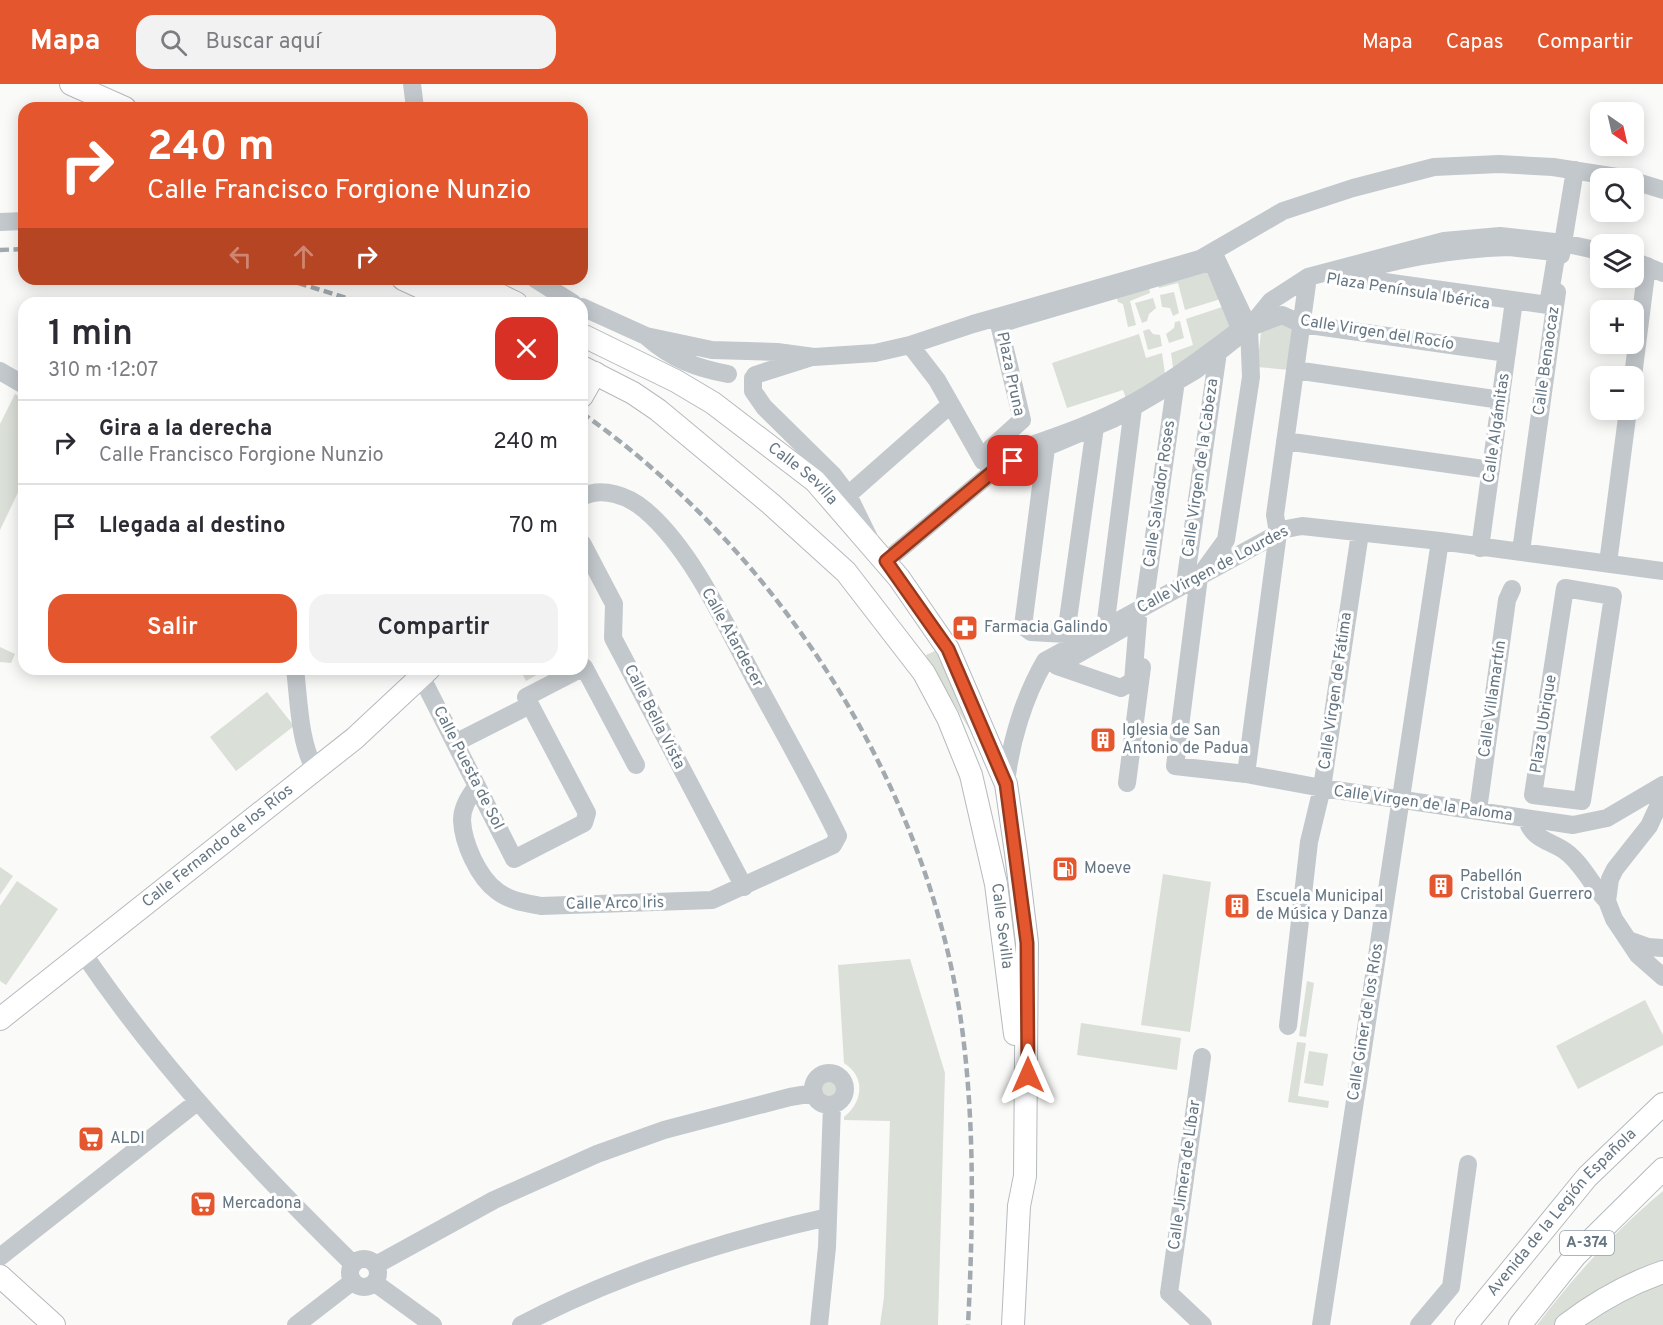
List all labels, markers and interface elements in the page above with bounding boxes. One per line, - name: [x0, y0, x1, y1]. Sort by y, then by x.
- search box: [136, 15, 556, 69]
- text: Mapa: [30, 24, 100, 60]
- icon: search: [157, 26, 190, 59]
- text: Buscar aquí: [205, 29, 321, 56]
- text: Mapa: [1362, 29, 1413, 56]
- text: Capas: [1446, 29, 1504, 56]
- text: Compartir: [1537, 29, 1633, 56]
- north arrow: [1590, 102, 1644, 156]
- map controls: [1590, 102, 1644, 420]
- text: 240 m: [147, 122, 275, 175]
- icon: right: [48, 126, 126, 204]
- button: search: [1590, 168, 1644, 222]
- text: Calle Francisco Forgione Nunzio: [147, 174, 531, 208]
- button: layers: [1590, 234, 1644, 288]
- icon: left: [224, 240, 257, 273]
- icon: ahead: [287, 240, 320, 273]
- icon: right: [350, 240, 383, 273]
- street label: Plaza Península Ibérica: [1325, 269, 1491, 315]
- button: +: [1590, 300, 1644, 354]
- street label: Calle Benaocaz: [1529, 305, 1565, 417]
- street label: Calle Virgen del Rocío: [1299, 311, 1455, 355]
- text: 1 min: [48, 312, 133, 358]
- button: close: [495, 317, 558, 380]
- street label: Plaza Pruna: [991, 330, 1029, 418]
- text: 310 m · 12:07: [48, 358, 158, 384]
- button: −: [1590, 366, 1644, 420]
- street label: Calle Algámitas: [1479, 372, 1515, 484]
- street label: Calle Virgen de la Cabeza: [1179, 377, 1223, 559]
- text: Gira a la derecha: [99, 416, 272, 443]
- street label: Calle Salvador Roses: [1140, 419, 1180, 569]
- icon: right: [48, 426, 81, 459]
- text: 240 m: [493, 429, 558, 456]
- pin: [987, 435, 1038, 486]
- street label: Calle Sevilla: [763, 438, 842, 509]
- text: Calle Francisco Forgione Nunzio: [99, 443, 384, 469]
- icon: arrive: [996, 444, 1029, 477]
- icon: arrive: [48, 510, 81, 543]
- text: Llegada al destino: [99, 513, 285, 540]
- text: 70 m: [509, 513, 558, 540]
- street label: Calle Virgen de Lourdes: [1134, 522, 1292, 618]
- street label: Calle Atardecer: [696, 585, 768, 691]
- button: Salir: [48, 594, 297, 663]
- button: Compartir: [309, 594, 558, 663]
- street label: Calle Virgen de Fátima: [1315, 611, 1357, 771]
- pharmacy icon: Farmacia Galindo: [950, 613, 980, 643]
- place label: Farmacia Galindo: [984, 618, 1108, 638]
- street label: Calle Villamartín: [1475, 639, 1511, 759]
- street label: Calle Bella Vista: [619, 661, 689, 773]
- street label: Plaza Ubrique: [1526, 673, 1562, 775]
- street label: Calle Puesta de Sol: [428, 703, 508, 833]
- place label: Iglesia de San Antonio de Padua: [1122, 721, 1248, 759]
- building icon: Iglesia de San Antonio de Padua: [1088, 725, 1118, 755]
- street label: Calle Fernando de los Ríos: [138, 780, 298, 913]
- street label: Calle Virgen de la Paloma: [1332, 782, 1514, 826]
- fuel station icon: Moeve: [1050, 854, 1080, 884]
- place label: Moeve: [1084, 859, 1131, 879]
- place label: Pabellón Cristobal Guerrero: [1460, 867, 1593, 905]
- building icon: Pabellón Cristobal Guerrero: [1426, 871, 1456, 901]
- street label: Calle Sevilla: [986, 882, 1017, 970]
- place label: Escuela Municipal de Música y Danza: [1256, 887, 1388, 925]
- building icon: Escuela Municipal de Música y Danza: [1222, 891, 1252, 921]
- street label: Calle Arco Iris: [566, 893, 664, 915]
- street label: Calle Giner de los Ríos: [1344, 942, 1388, 1102]
- position arrow: [996, 1043, 1060, 1107]
- street label: Calle Jimera de Líbar: [1165, 1099, 1205, 1251]
- supermarket icon: ALDI: [76, 1124, 106, 1154]
- street label: Avenida de la Legión Española: [1483, 1125, 1641, 1301]
- place label: ALDI: [110, 1129, 145, 1149]
- supermarket icon: Mercadona: [188, 1189, 218, 1219]
- place label: Mercadona: [222, 1194, 301, 1214]
- road number: A-374: [1560, 1231, 1614, 1255]

